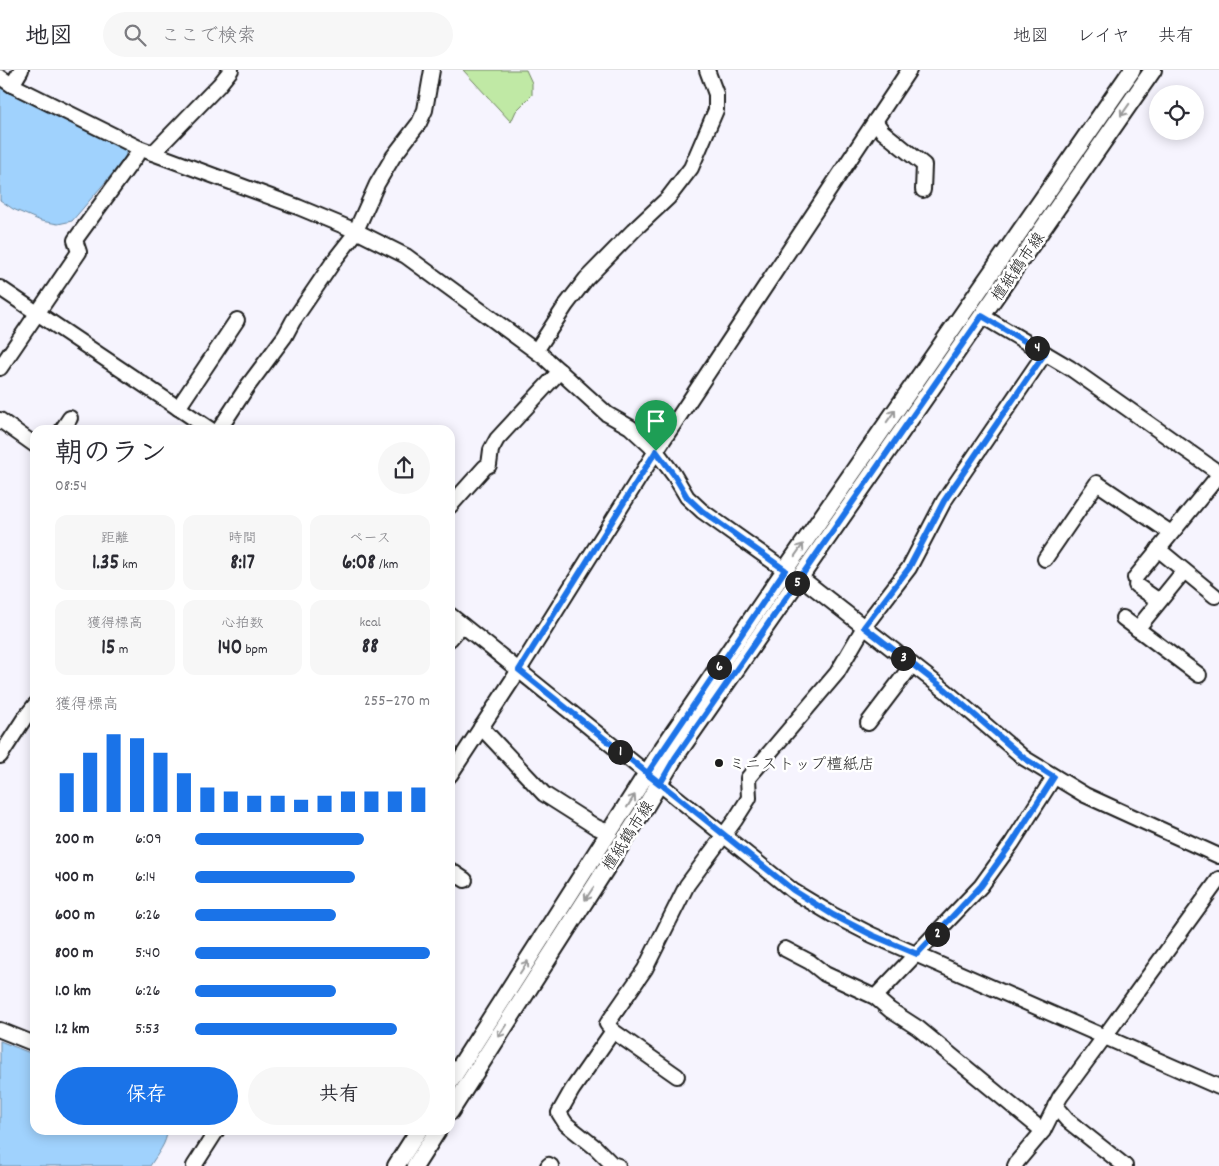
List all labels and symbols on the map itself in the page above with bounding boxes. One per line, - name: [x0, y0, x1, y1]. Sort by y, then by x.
- one-way arrow: [1120, 103, 1130, 117]
- street label: 檀紙鶴市線: [987, 228, 1051, 307]
- pin: 4: [1024, 336, 1050, 360]
- pin: [635, 400, 677, 451]
- one-way arrow: [886, 409, 896, 423]
- one-way arrow: [794, 543, 804, 557]
- pin: 5: [784, 570, 810, 596]
- pin: 3: [890, 646, 916, 670]
- pin: 6: [706, 654, 732, 680]
- pin: 1: [608, 740, 632, 764]
- place label: ミニストップ檀紙店: [729, 754, 875, 777]
- marker: ミニストップ檀紙店: [713, 757, 725, 769]
- one-way arrow: [626, 795, 636, 809]
- street label: 檀紙鶴市線: [598, 797, 661, 876]
- one-way arrow: [584, 887, 594, 901]
- pin: 2: [924, 922, 950, 946]
- one-way arrow: [519, 961, 529, 975]
- one-way arrow: [496, 1024, 506, 1038]

